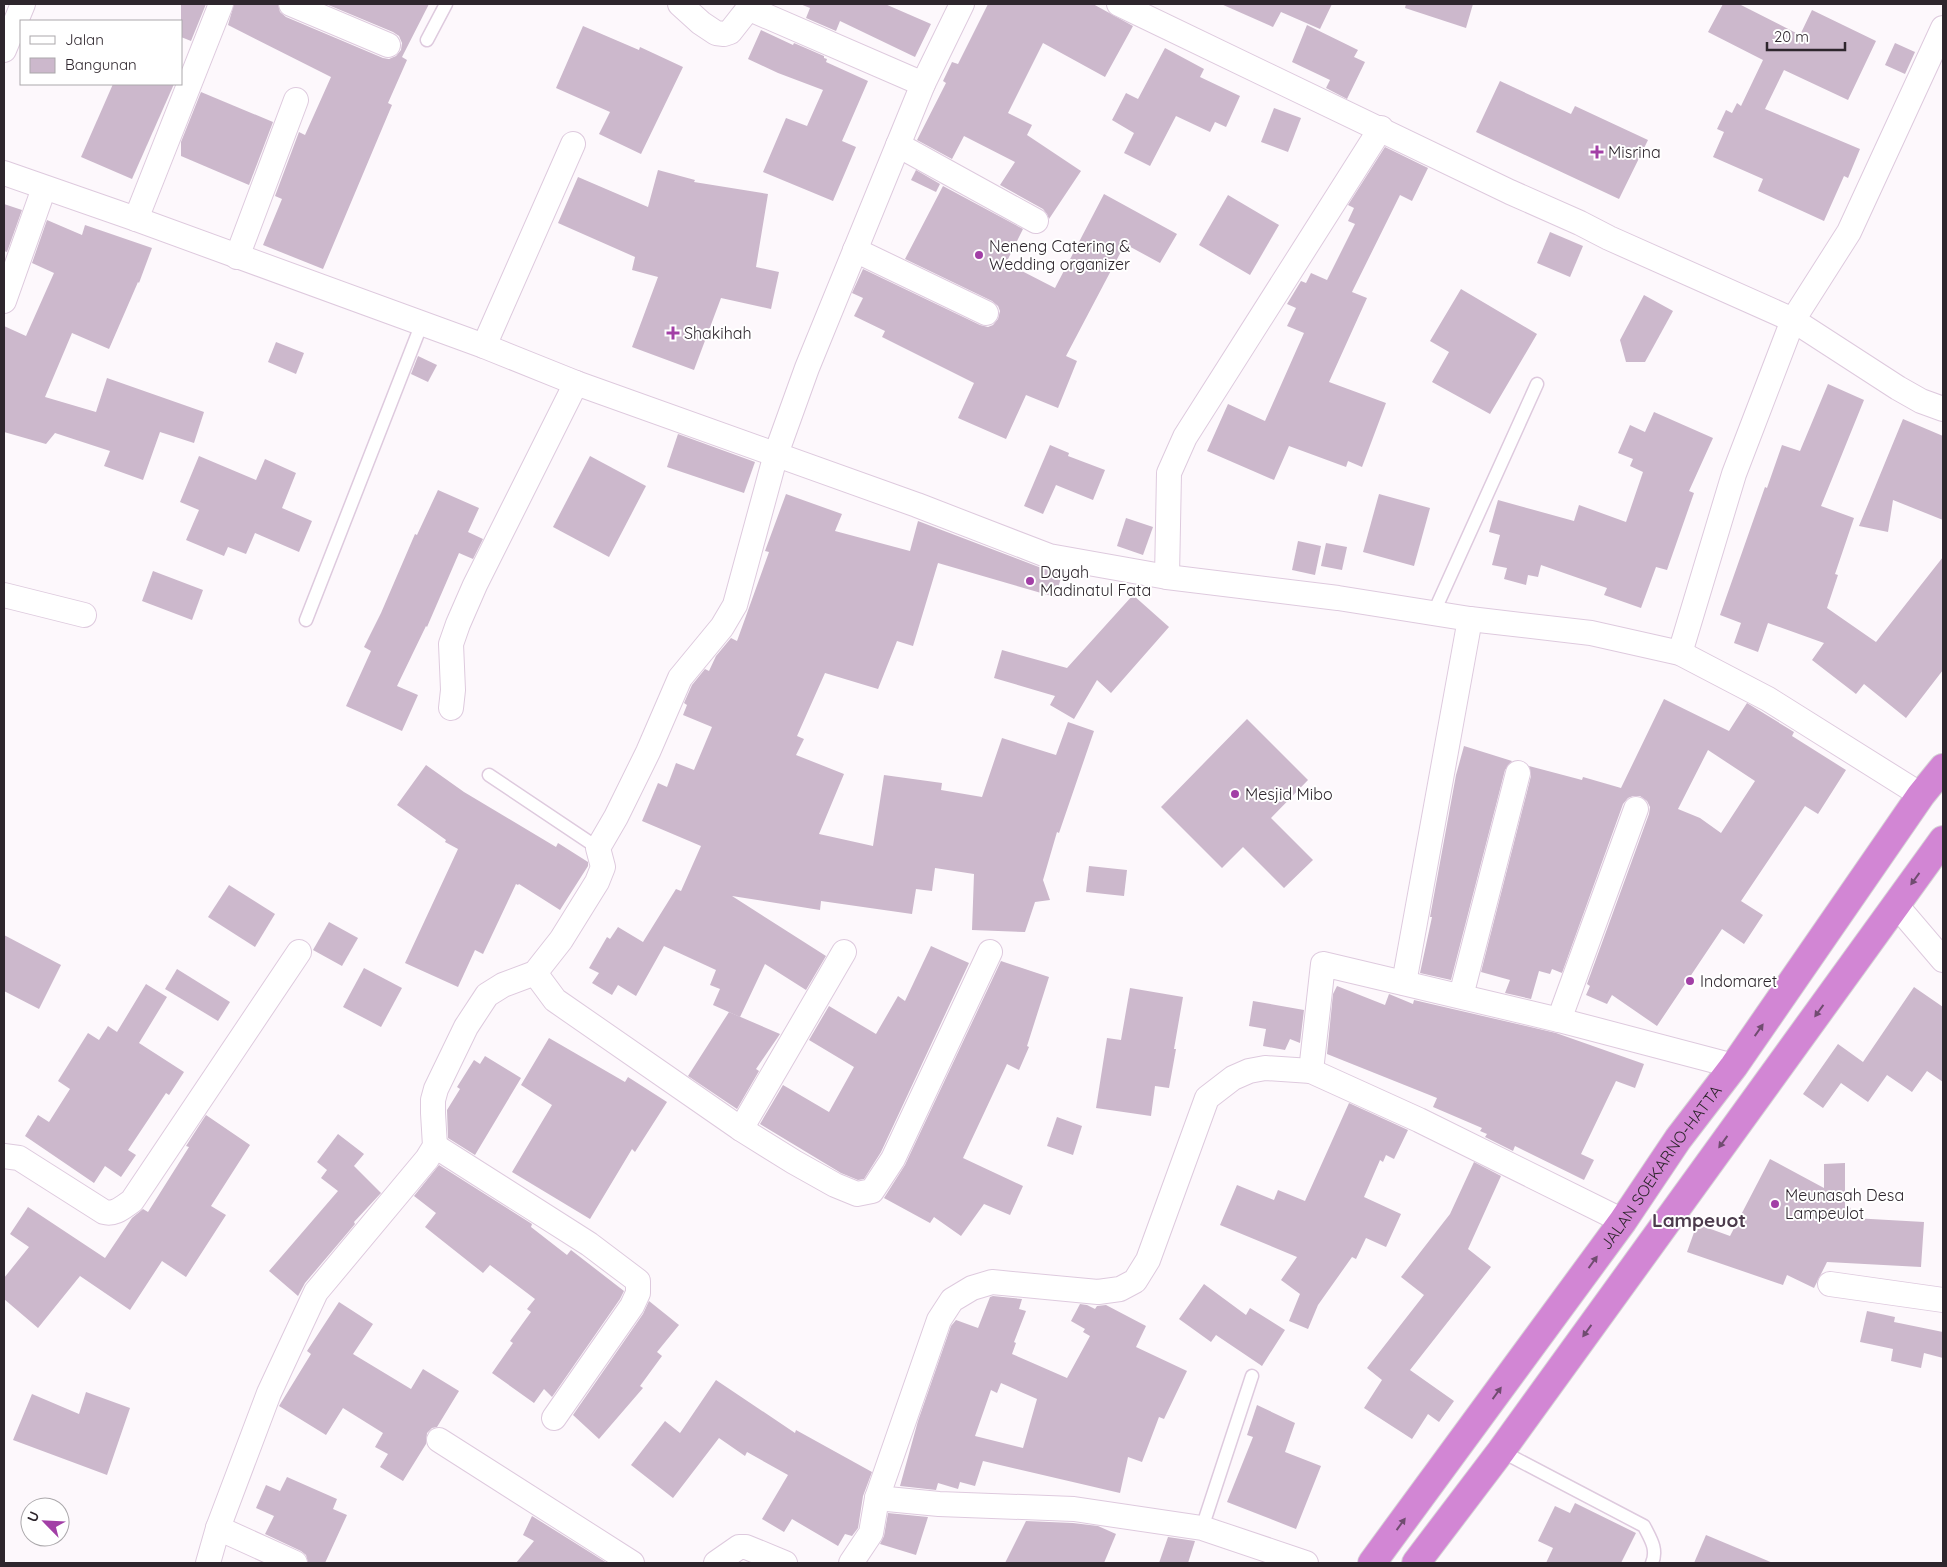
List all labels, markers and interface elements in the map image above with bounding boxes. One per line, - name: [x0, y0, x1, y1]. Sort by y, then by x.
- legend: [20, 20, 182, 85]
- scale bar: [1767, 20, 1844, 52]
- text: 20 m: [1774, 27, 1809, 46]
- text: Jalan: [65, 30, 104, 49]
- text: Bangunan: [65, 55, 137, 74]
- place label: Misrina: [1608, 142, 1661, 162]
- marker: Misrina: [1590, 145, 1604, 159]
- place label: Neneng Catering & Wedding organizer: [989, 236, 1130, 274]
- marker: Neneng Catering & Wedding organizer: [973, 249, 985, 261]
- place label: Shakihah: [684, 323, 752, 343]
- marker: Shakihah: [666, 326, 680, 340]
- place label: Dayah Madinatul Fata: [1040, 562, 1151, 600]
- marker: Dayah Madinatul Fata: [1024, 575, 1036, 587]
- place label: Mesjid Mibo: [1245, 784, 1333, 804]
- marker: Mesjid Mibo: [1229, 788, 1241, 800]
- one-way arrow: [1909, 872, 1920, 885]
- place label: Indomaret: [1700, 971, 1777, 991]
- marker: Indomaret: [1684, 975, 1696, 987]
- one-way arrow: [1814, 1004, 1824, 1017]
- one-way arrow: [1754, 1023, 1764, 1037]
- street label: JALAN SOEKARNO-HATTA: [1596, 1081, 1726, 1253]
- one-way arrow: [1718, 1135, 1728, 1149]
- place label: Meunasah Desa Lampeulot: [1785, 1185, 1904, 1223]
- marker: Meunasah Desa Lampeulot: [1769, 1198, 1781, 1210]
- district label: Lampeuot: [1652, 1208, 1746, 1232]
- one-way arrow: [1588, 1255, 1598, 1269]
- one-way arrow: [1583, 1324, 1593, 1337]
- one-way arrow: [1492, 1386, 1502, 1400]
- north arrow: [20, 1497, 70, 1547]
- text: U: [23, 1509, 43, 1525]
- one-way arrow: [1395, 1518, 1406, 1531]

